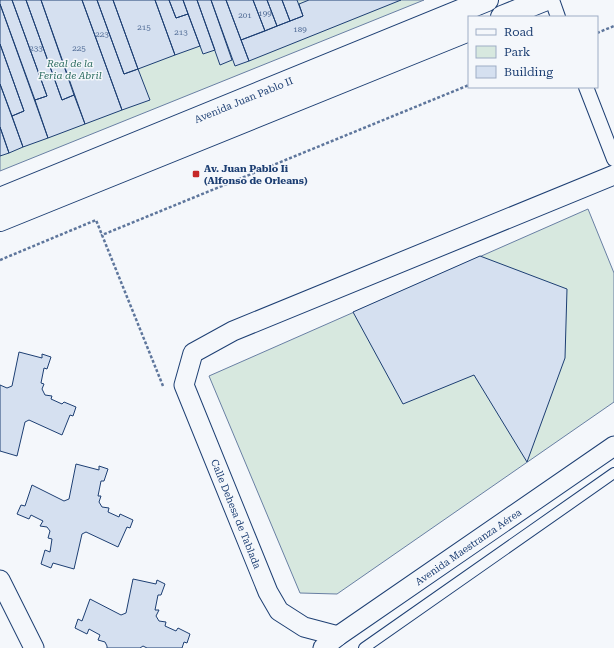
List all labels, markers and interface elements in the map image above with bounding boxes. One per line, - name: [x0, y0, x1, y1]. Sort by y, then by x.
- house number: 199: [258, 9, 272, 18]
- house number: 201: [238, 11, 252, 20]
- legend: [468, 16, 598, 88]
- house number: 215: [137, 23, 151, 32]
- house number: 189: [293, 25, 307, 34]
- text: Road: [504, 25, 534, 39]
- house number: 213: [174, 28, 188, 37]
- house number: 223: [95, 30, 109, 39]
- house number: 233: [29, 44, 43, 53]
- house number: 225: [72, 44, 86, 53]
- text: Park: [504, 45, 531, 59]
- park label: Real de la Feria de Abril: [37, 58, 102, 81]
- text: Building: [504, 65, 553, 79]
- street label: Avenida Juan Pablo II: [193, 74, 295, 125]
- place label: Av. Juan Pablo Ii (Alfonso de Orleans): [204, 163, 308, 186]
- marker: Av. Juan Pablo Ii (Alfonso de Orleans): [191, 169, 201, 179]
- street label: Calle Dehesa de Tablada: [209, 458, 263, 571]
- street label: Avenida Maestranza Aérea: [413, 506, 524, 587]

